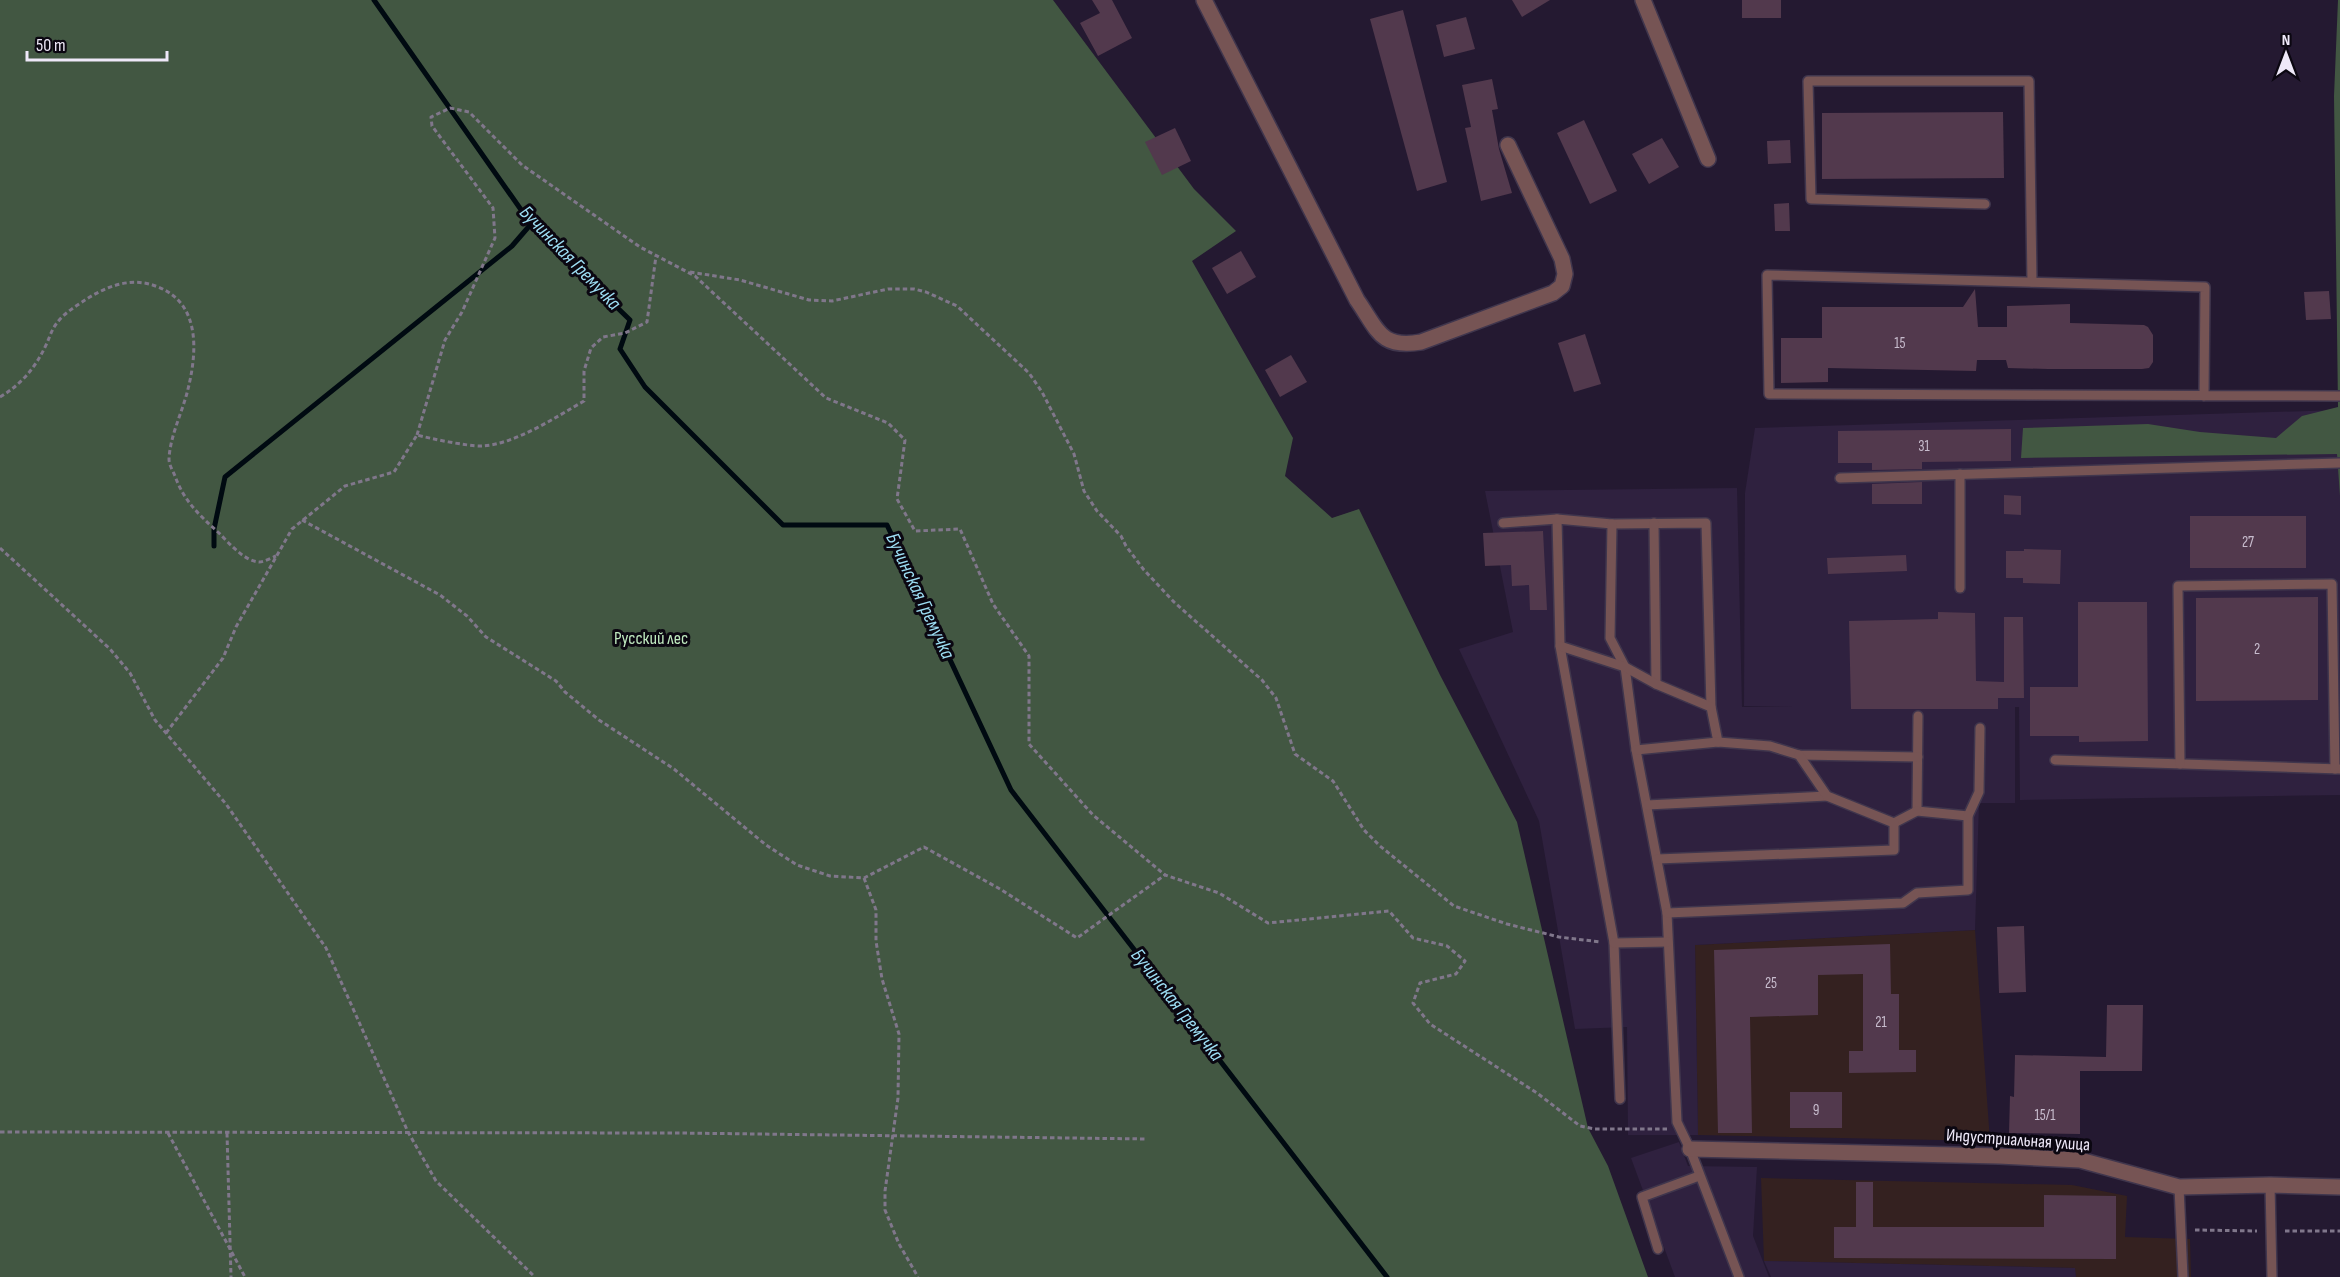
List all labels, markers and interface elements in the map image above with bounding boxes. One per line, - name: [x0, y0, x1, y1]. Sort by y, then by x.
- scale bar: [27, 24, 166, 62]
- north arrow: [2256, 24, 2316, 84]
- text: N: [2282, 31, 2290, 50]
- text: 50 m: [36, 35, 66, 56]
- water label: Бучинская Гремучка: [514, 201, 626, 315]
- house number: 15: [1894, 334, 1906, 353]
- house number: 31: [1918, 437, 1931, 456]
- water label: Бучинская Гремучка: [880, 529, 960, 663]
- house number: 27: [2242, 533, 2254, 552]
- park label: Русский лес: [614, 628, 688, 649]
- house number: 2: [2254, 640, 2260, 659]
- water label: Бучинская Гремучка: [1126, 944, 1228, 1066]
- house number: 25: [1765, 974, 1777, 993]
- house number: 21: [1875, 1013, 1887, 1032]
- house number: 9: [1813, 1101, 1819, 1120]
- house number: 15/1: [2035, 1106, 2056, 1125]
- street label: Индустриальная улица: [1945, 1124, 2091, 1156]

